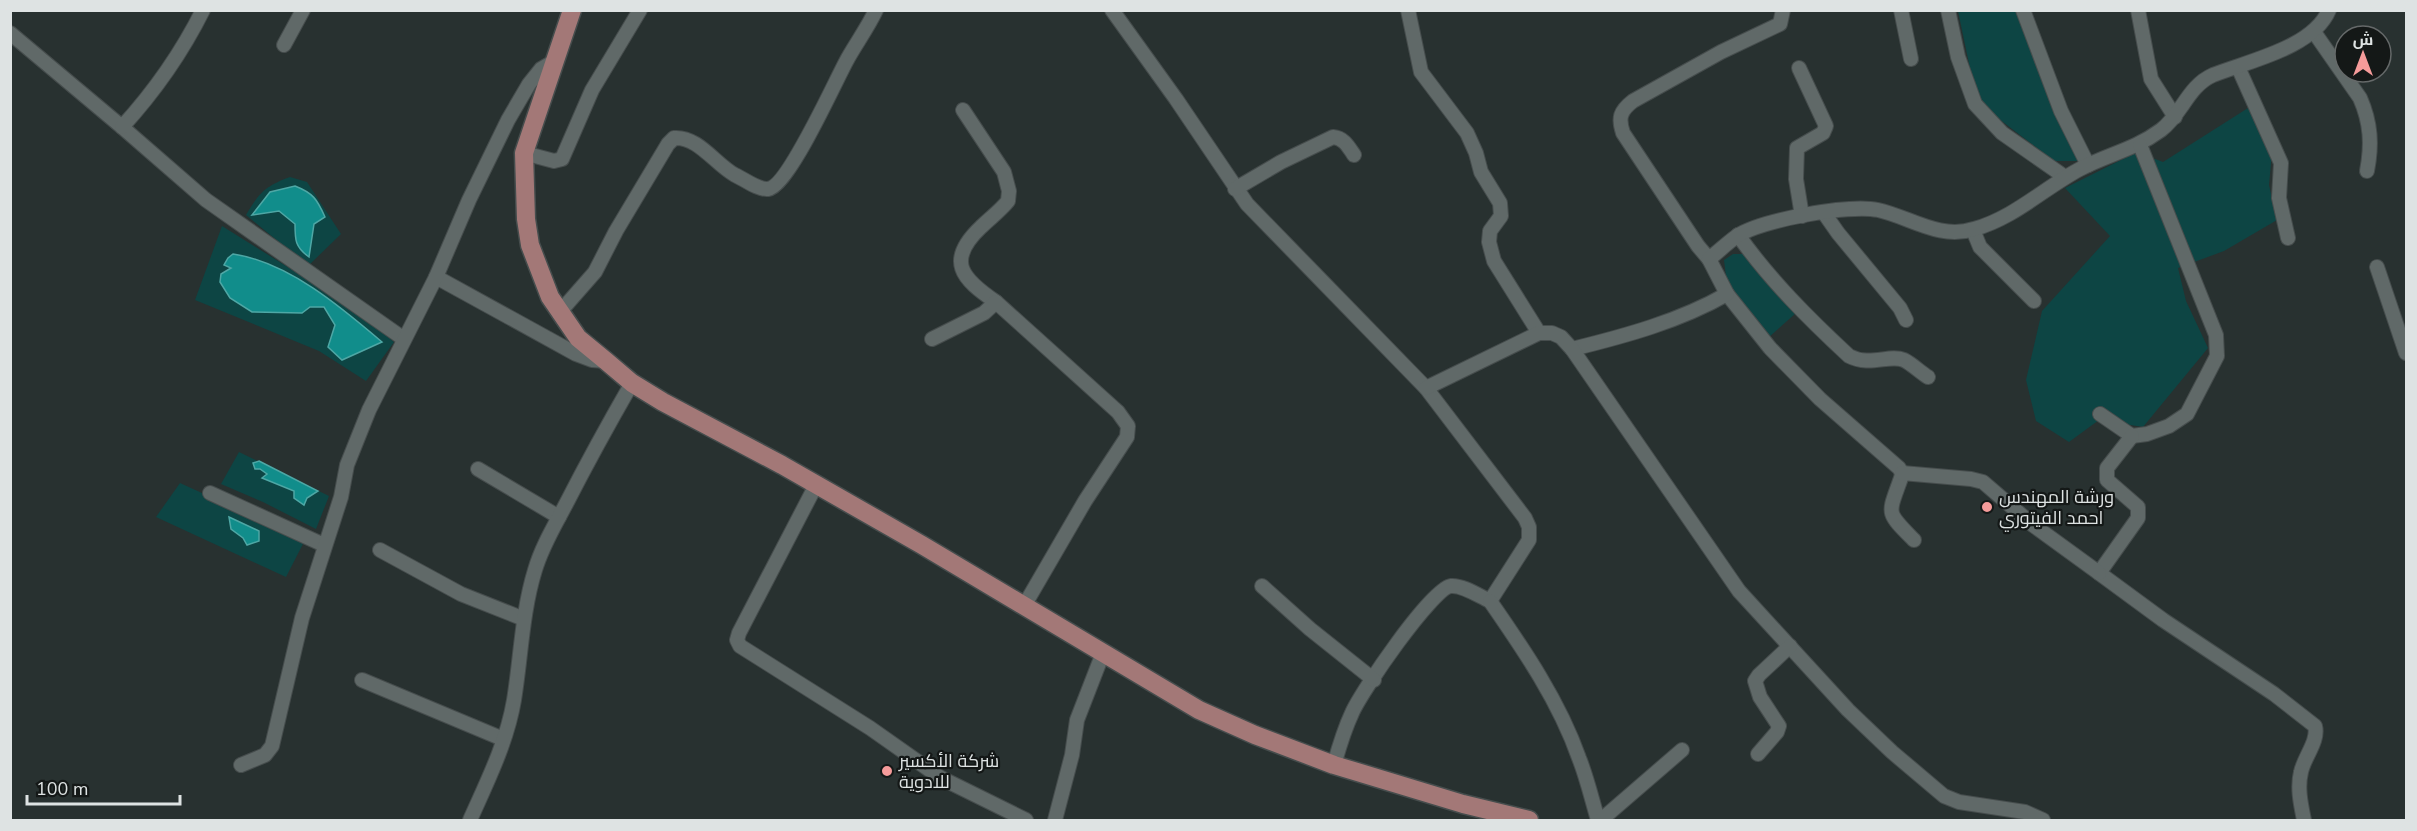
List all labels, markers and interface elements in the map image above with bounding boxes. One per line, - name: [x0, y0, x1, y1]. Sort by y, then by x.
- north arrow: [2333, 24, 2393, 84]
- text: ش: [2353, 29, 2373, 51]
- place label: ورشة المهندس احمد الفيتوري: [1999, 485, 2114, 532]
- marker: ورشة المهندس احمد الفيتوري: [1980, 500, 1994, 514]
- place label: شركة الأكسير للادوية: [898, 749, 999, 794]
- marker: شركة الأكسير للادوية: [880, 764, 894, 778]
- scale bar: [27, 768, 180, 806]
- text: 100 m: [36, 777, 88, 801]

